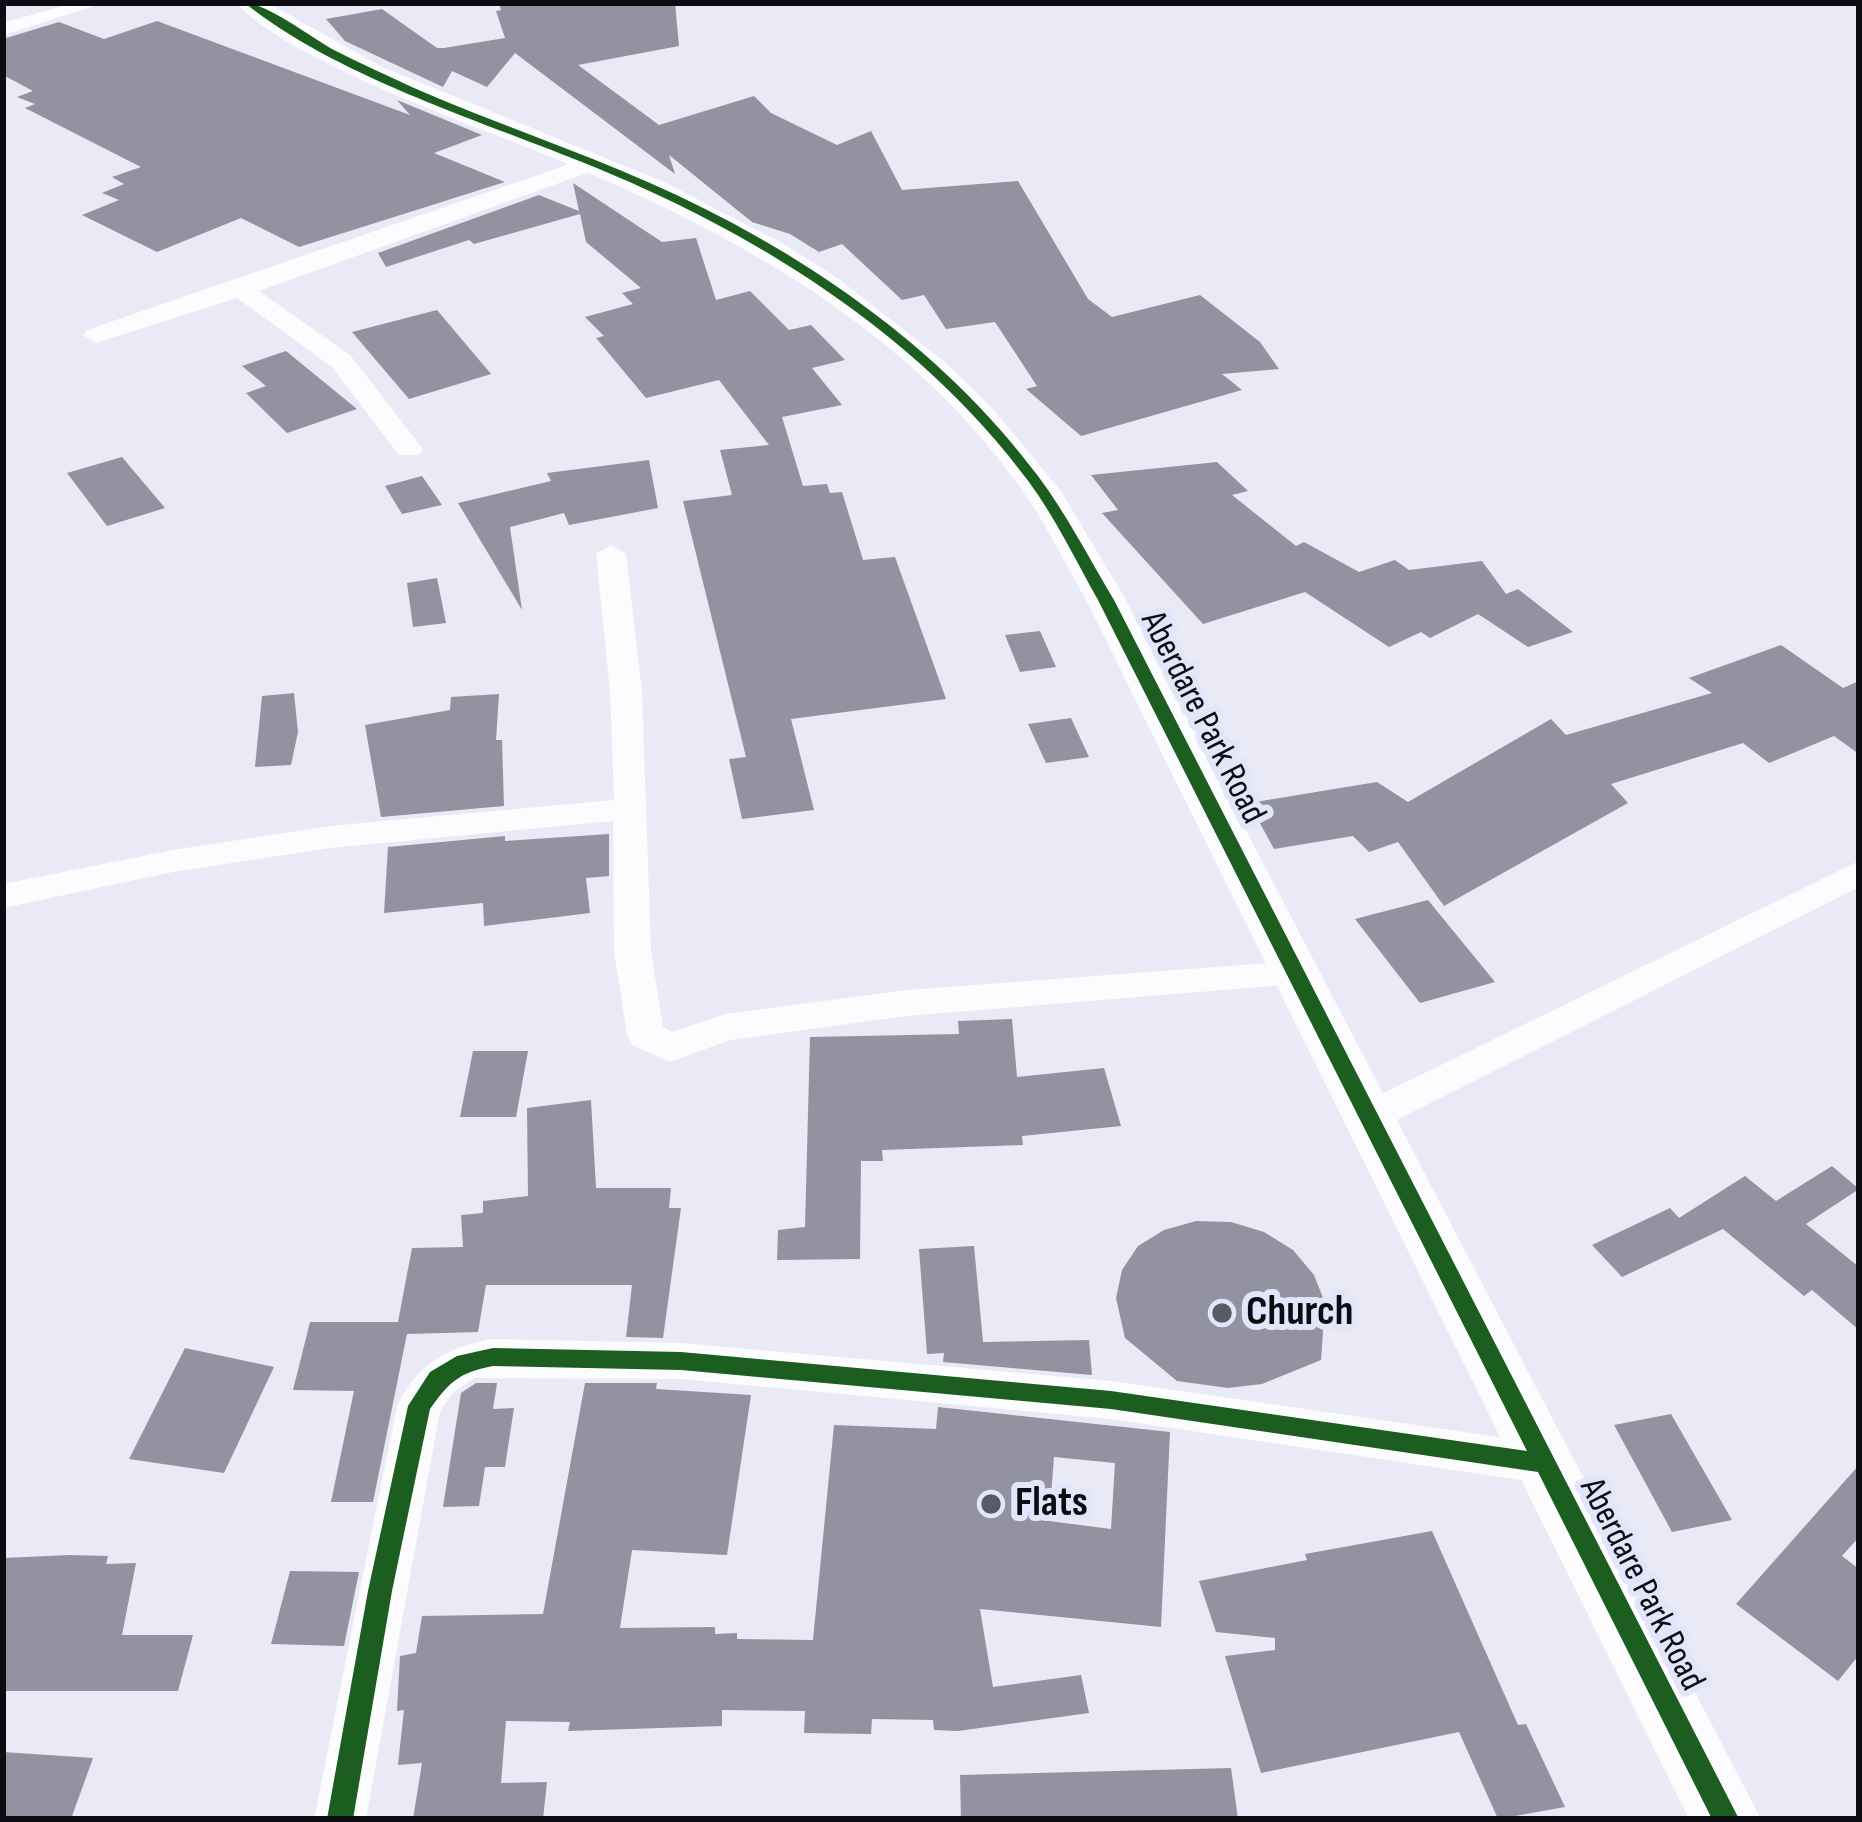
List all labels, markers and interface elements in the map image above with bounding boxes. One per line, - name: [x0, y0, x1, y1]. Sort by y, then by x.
- street label: Aberdare Park Road: [1130, 605, 1274, 831]
- place label: Church: [1246, 1288, 1354, 1338]
- marker: Church: [1209, 1300, 1235, 1326]
- street label: Aberdare Park Road: [1569, 1472, 1713, 1698]
- place label: Flats: [1015, 1479, 1088, 1529]
- marker: Flats: [978, 1491, 1004, 1517]

